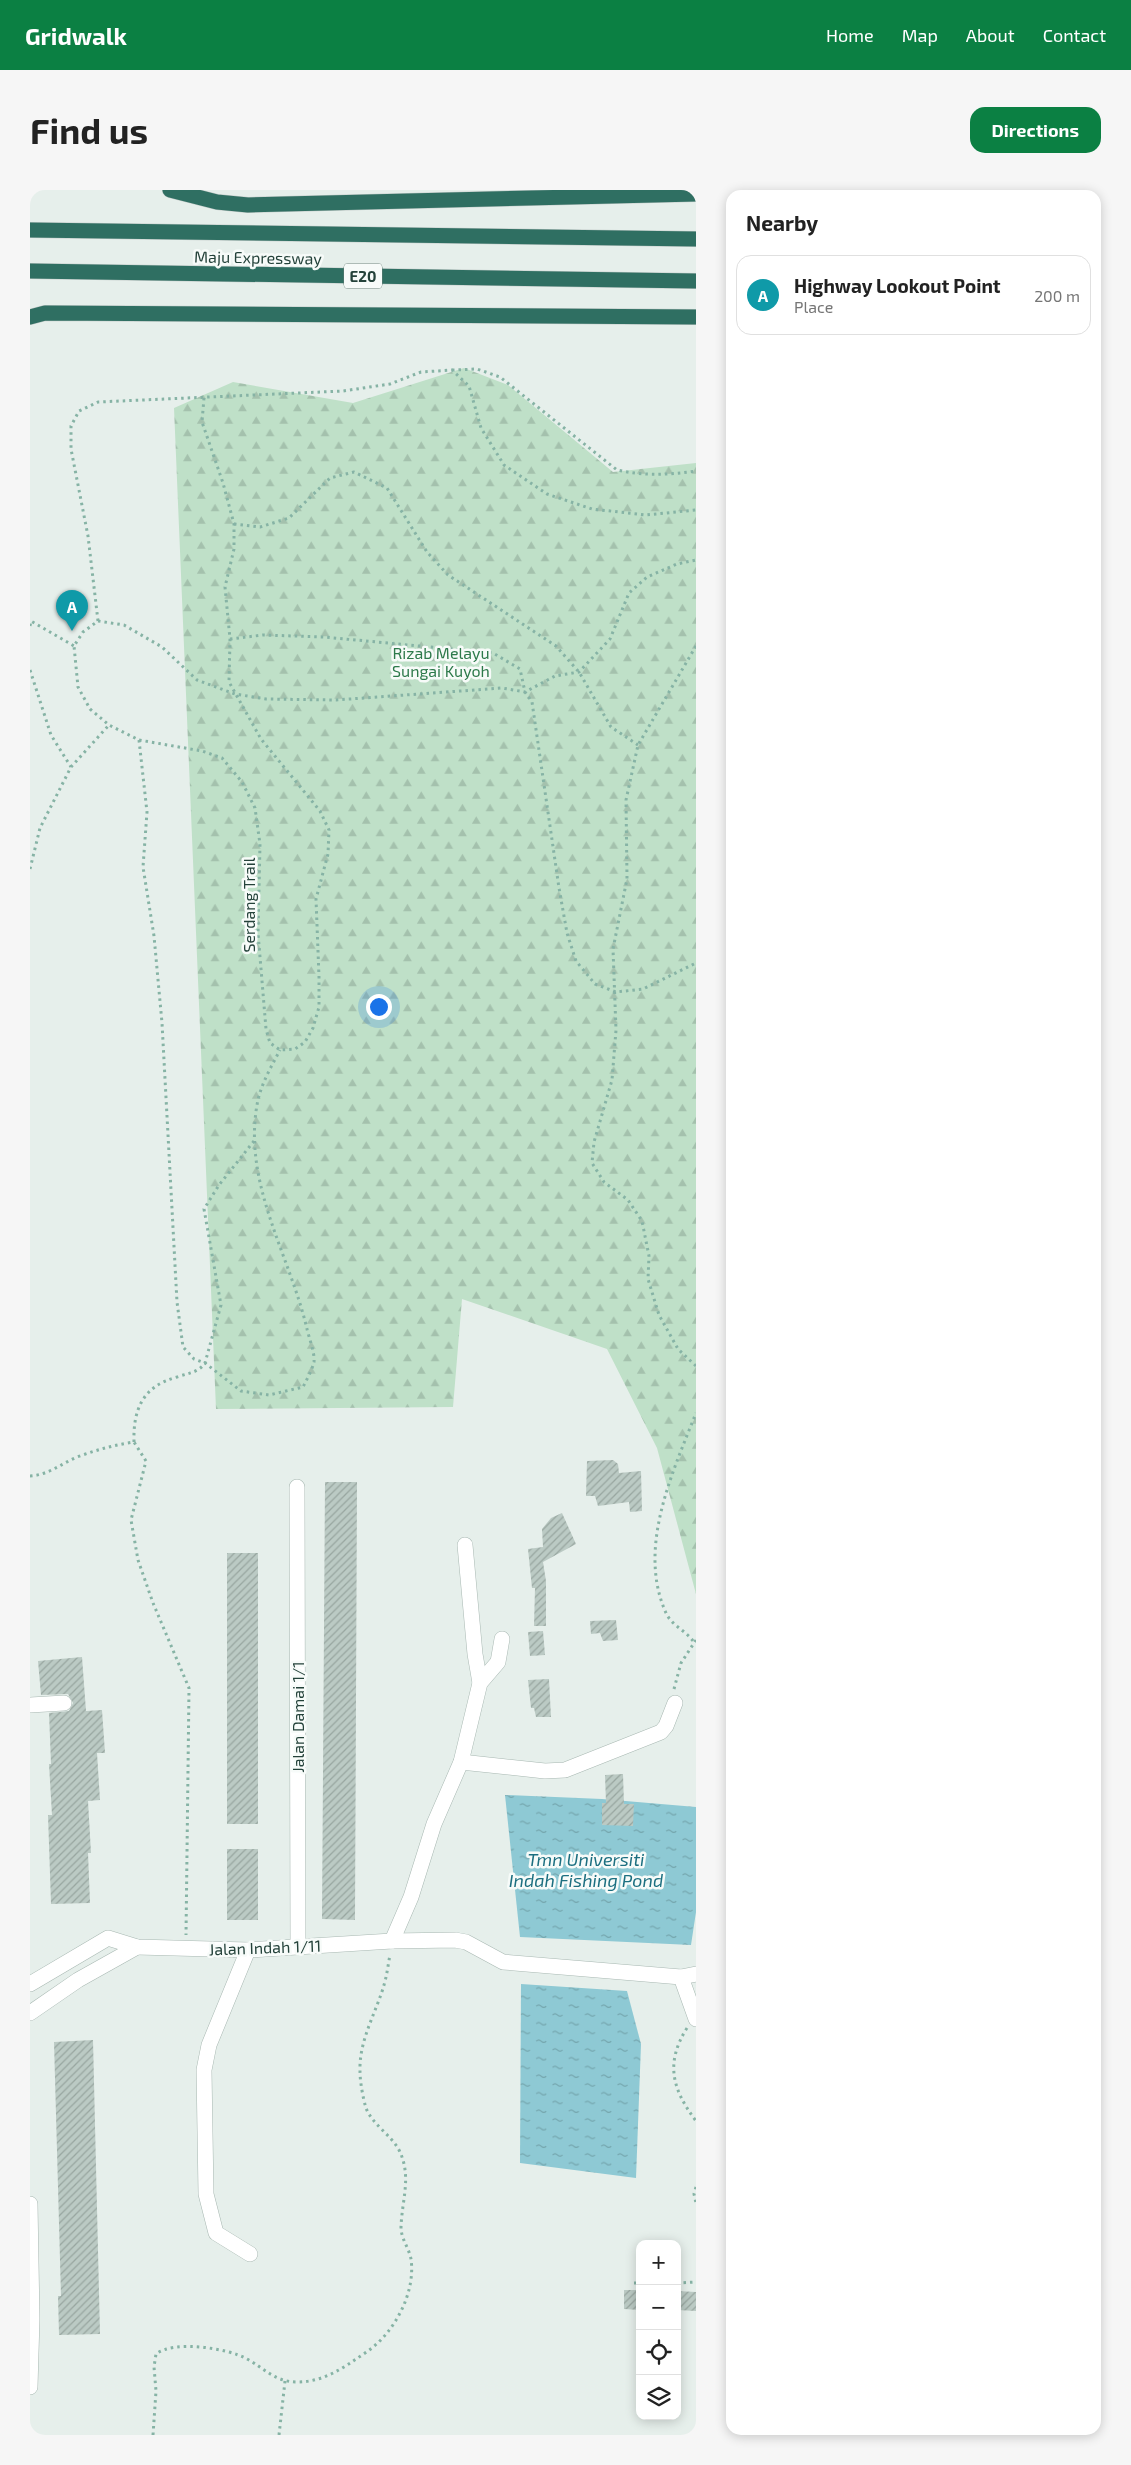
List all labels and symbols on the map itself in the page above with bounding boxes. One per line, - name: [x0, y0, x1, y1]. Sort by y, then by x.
- street label: Maju Expressway: [194, 246, 323, 269]
- road number: E20: [344, 264, 382, 288]
- pin: A: [56, 590, 88, 631]
- park label: Rizab Melayu Sungai Kuyoh: [392, 643, 490, 680]
- street label: Serdang Trail: [239, 857, 258, 952]
- your location: [366, 994, 392, 1020]
- street label: Jalan Damai 1/1: [288, 1661, 307, 1773]
- water label: Tmn Universiti Indah Fishing Pond: [509, 1848, 663, 1891]
- street label: Jalan Indah 1/11: [209, 1936, 321, 1958]

